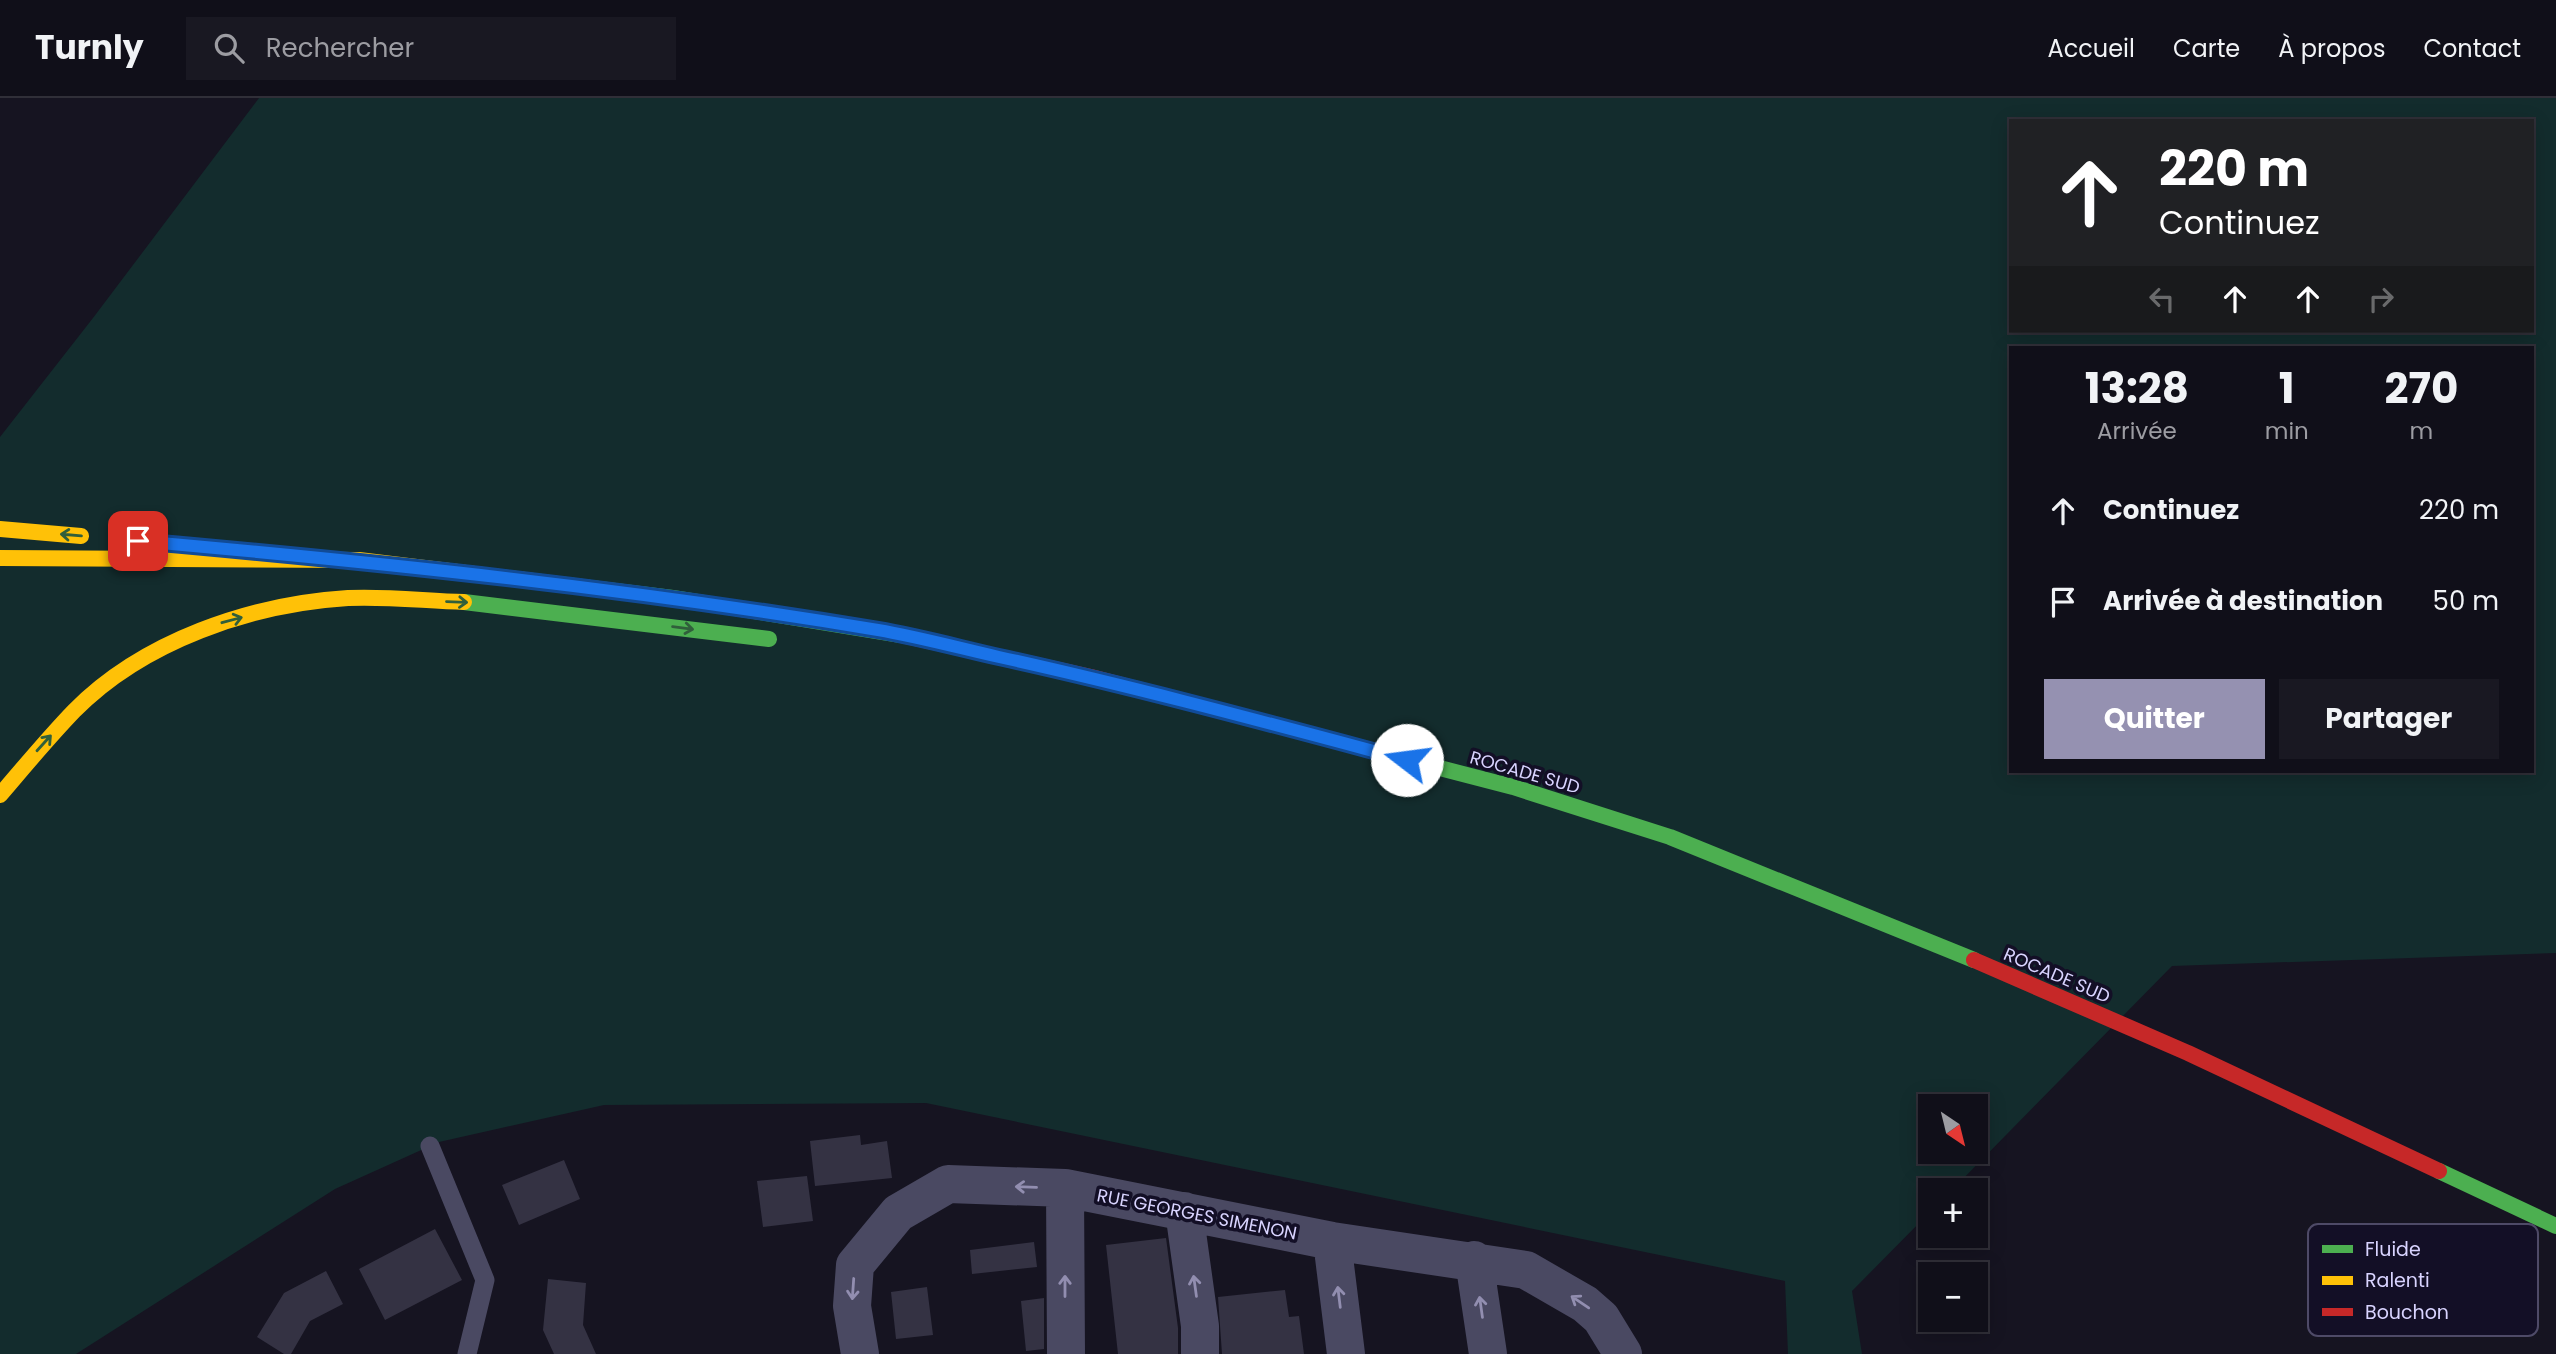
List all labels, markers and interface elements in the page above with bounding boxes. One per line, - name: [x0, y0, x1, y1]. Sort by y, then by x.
- search box: [186, 17, 676, 80]
- text: Turnly: [35, 24, 144, 71]
- icon: search: [210, 29, 248, 67]
- text: Rechercher: [266, 30, 414, 66]
- text: Accueil: [2048, 32, 2135, 65]
- text: Carte: [2173, 32, 2240, 65]
- text: À propos: [2278, 32, 2385, 65]
- text: Contact: [2423, 32, 2521, 65]
- text: 220 m: [2159, 135, 2309, 203]
- icon: ahead: [2044, 147, 2135, 238]
- text: Continuez: [2159, 200, 2320, 245]
- icon: left: [2143, 280, 2181, 318]
- icon: ahead: [2216, 280, 2254, 318]
- icon: ahead: [2289, 280, 2327, 318]
- icon: right: [2362, 280, 2400, 318]
- text: 13:28: [2085, 359, 2189, 418]
- text: 1: [2279, 359, 2295, 418]
- text: 270: [2384, 359, 2458, 418]
- text: Arrivée: [2097, 415, 2177, 447]
- text: min: [2265, 415, 2309, 447]
- text: m: [2410, 415, 2433, 447]
- icon: ahead: [2044, 492, 2082, 530]
- text: Continuez: [2103, 492, 2239, 528]
- text: 220 m: [2419, 492, 2499, 528]
- pin: [108, 511, 168, 571]
- icon: arrive: [119, 522, 157, 560]
- one-way arrow: [60, 528, 83, 541]
- icon: arrive: [2044, 583, 2082, 621]
- text: Arrivée à destination: [2103, 583, 2383, 619]
- text: 50 m: [2433, 583, 2499, 619]
- one-way arrow: [445, 595, 468, 608]
- one-way arrow: [220, 613, 243, 626]
- one-way arrow: [671, 622, 694, 635]
- button: Quitter: [2044, 679, 2265, 759]
- button: Partager: [2279, 679, 2499, 759]
- position arrow: [1370, 723, 1444, 797]
- one-way arrow: [36, 735, 53, 752]
- street label: ROCADE SUD: [1467, 744, 1583, 800]
- street label: ROCADE SUD: [2000, 941, 2114, 1009]
- north arrow: [1918, 1094, 1988, 1164]
- map controls: [1918, 1094, 1988, 1332]
- button: +: [1918, 1178, 1988, 1248]
- one-way arrow: [1015, 1180, 1038, 1193]
- street label: RUE GEORGES SIMENON: [1095, 1182, 1299, 1246]
- legend: [2308, 1224, 2538, 1336]
- text: Fluide: [2365, 1236, 2421, 1263]
- button: −: [1918, 1262, 1988, 1332]
- text: Ralenti: [2365, 1267, 2430, 1294]
- one-way arrow: [1058, 1275, 1072, 1298]
- one-way arrow: [1188, 1275, 1201, 1298]
- one-way arrow: [846, 1277, 859, 1300]
- one-way arrow: [1333, 1287, 1346, 1309]
- one-way arrow: [1571, 1295, 1590, 1310]
- one-way arrow: [1474, 1296, 1487, 1319]
- text: Bouchon: [2365, 1299, 2449, 1326]

